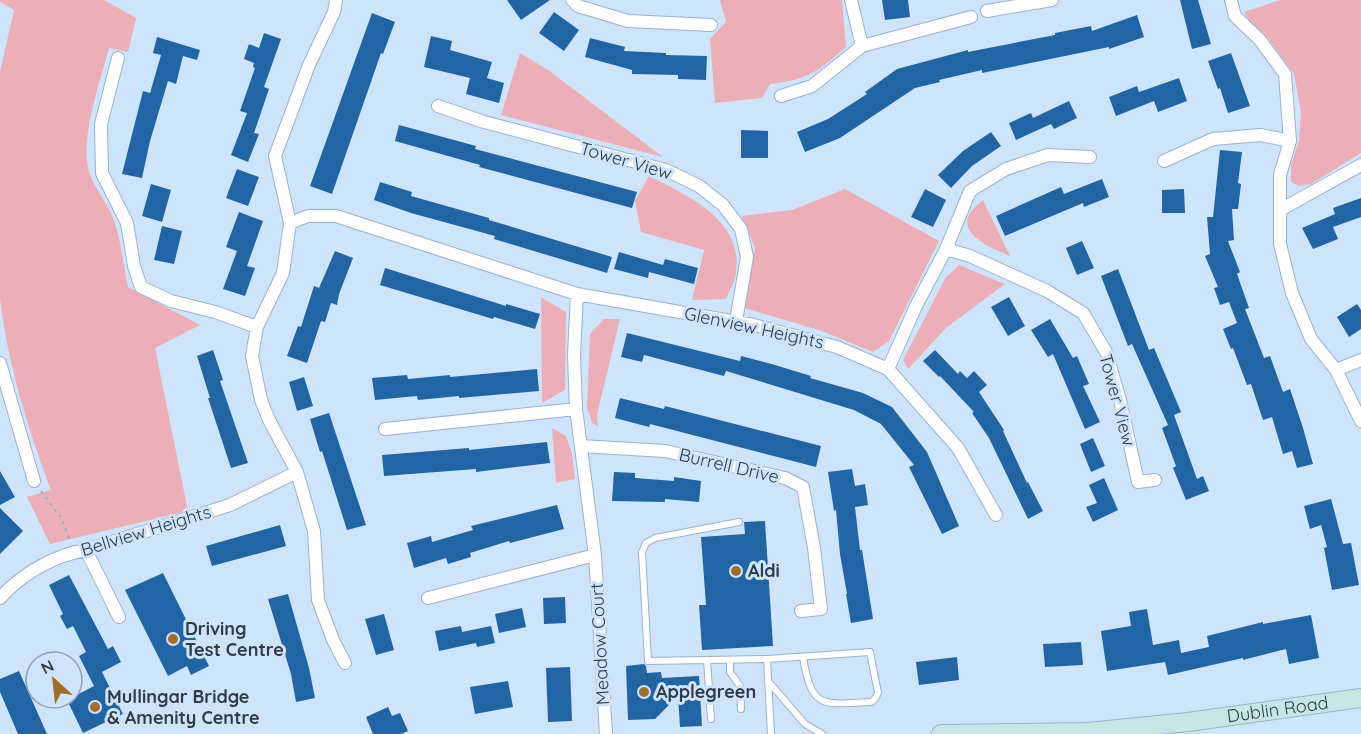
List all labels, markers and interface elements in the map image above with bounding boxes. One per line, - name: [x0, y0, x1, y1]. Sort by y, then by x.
- street label: Tower View: [577, 136, 675, 185]
- street label: Glenview Heights: [682, 301, 826, 354]
- street label: Tower View: [1094, 351, 1141, 449]
- street label: Burrell Drive: [677, 443, 781, 488]
- street label: Bellview Heights: [78, 500, 214, 561]
- place label: Aldi: [748, 559, 780, 582]
- marker: Aldi: [729, 564, 743, 578]
- street label: Meadow Court: [585, 582, 614, 706]
- place label: Driving Test Centre: [185, 617, 284, 661]
- marker: Driving Test Centre: [166, 632, 180, 646]
- north arrow: [24, 650, 84, 710]
- text: N: [37, 655, 57, 678]
- place label: Applegreen: [656, 680, 756, 703]
- place label: Mullingar Bridge & Amenity Centre: [107, 685, 260, 729]
- marker: Applegreen: [637, 685, 651, 699]
- street label: Dublin Road: [1225, 691, 1330, 727]
- marker: Mullingar Bridge & Amenity Centre: [88, 700, 102, 714]

